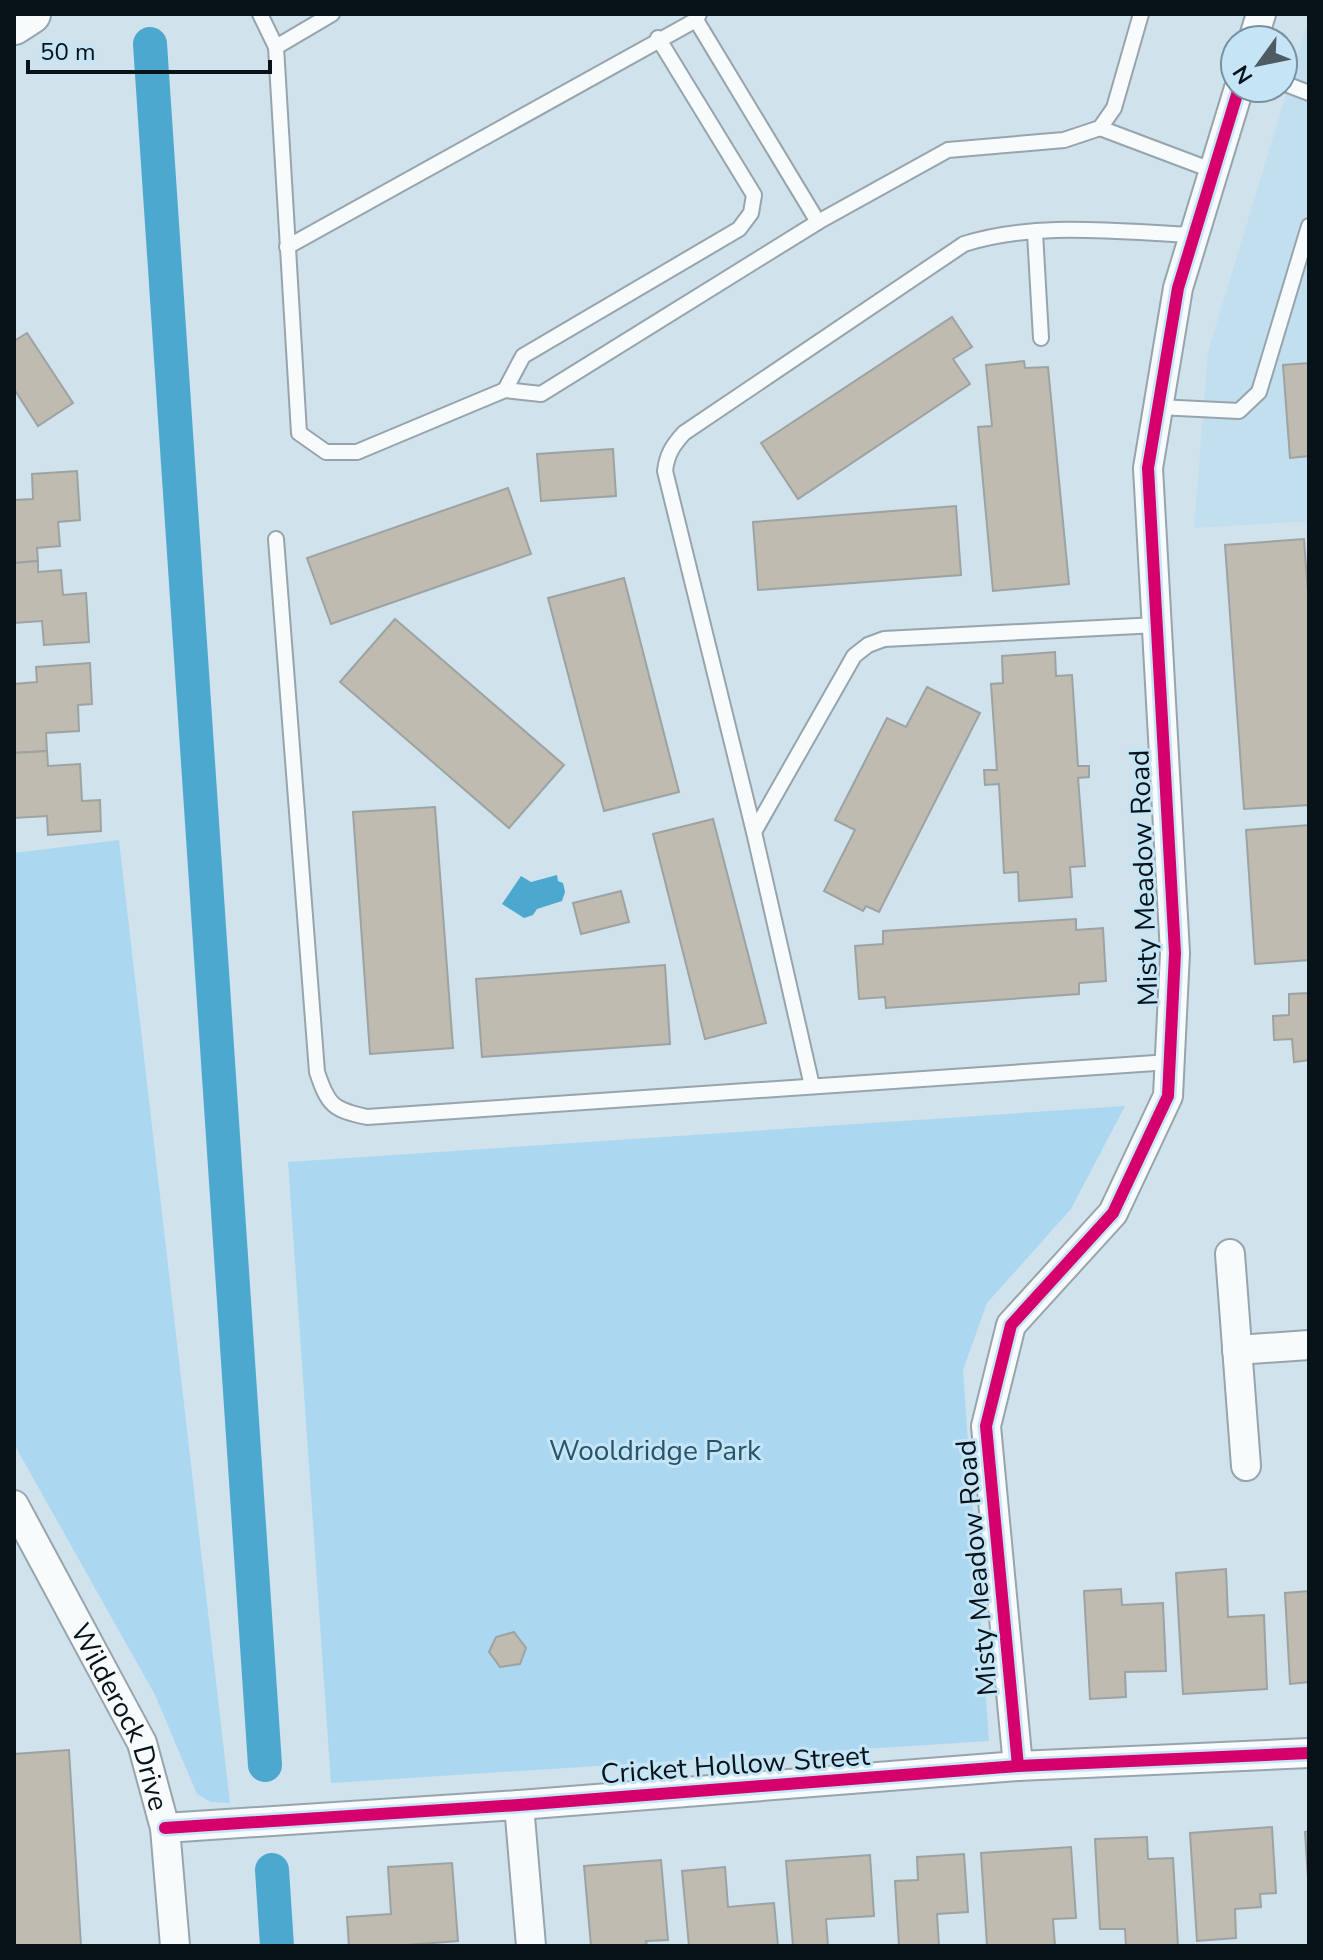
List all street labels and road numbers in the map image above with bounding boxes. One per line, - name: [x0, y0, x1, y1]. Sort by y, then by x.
- street label: Misty Meadow Road: [1121, 749, 1167, 1007]
- street label: Misty Meadow Road: [947, 1438, 1007, 1697]
- street label: Wilderock Drive: [61, 1617, 177, 1815]
- street label: Cricket Hollow Street: [599, 1737, 871, 1793]

